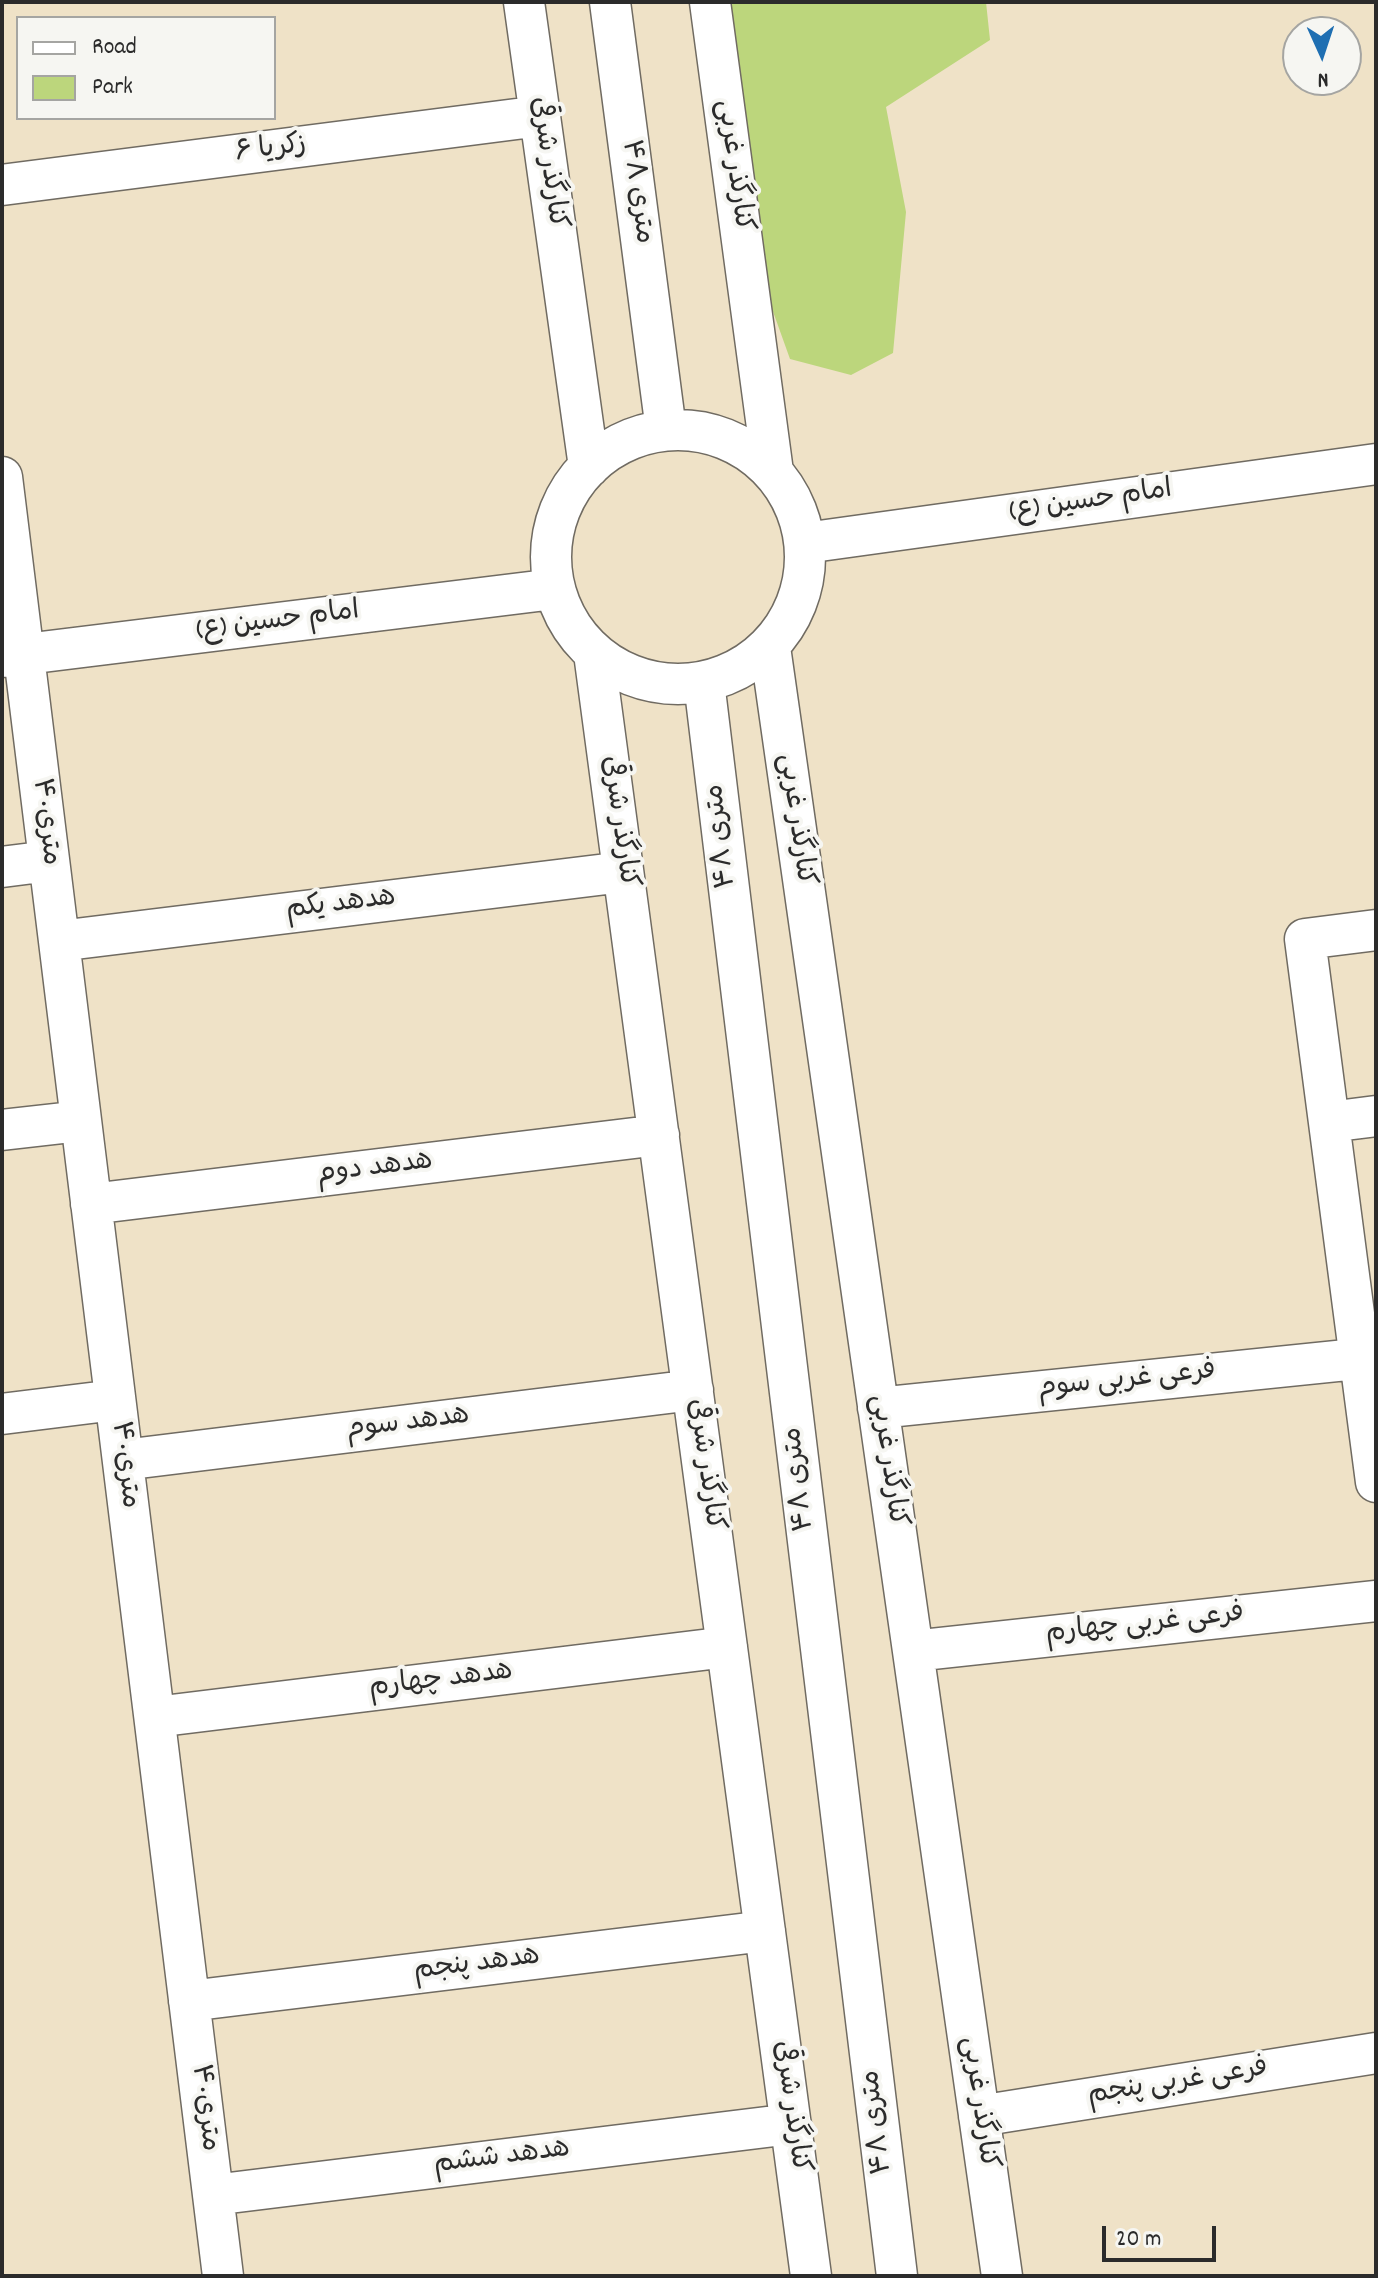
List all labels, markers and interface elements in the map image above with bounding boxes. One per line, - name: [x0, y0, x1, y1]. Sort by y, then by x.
- legend: [16, 16, 276, 120]
- north arrow: [1282, 16, 1362, 96]
- text: Road: [92, 31, 137, 65]
- text: N: [1317, 63, 1329, 94]
- text: Park: [92, 71, 133, 105]
- street label: کنارگذر شرقی: [520, 95, 572, 231]
- street label: کنارگذر غربی: [706, 98, 758, 234]
- street label: زکریا ۶: [233, 130, 309, 172]
- street label: ۴۸ متری: [611, 138, 659, 246]
- street label: امام حسین (ع): [1007, 475, 1175, 531]
- street label: امام حسین (ع): [194, 596, 362, 650]
- street label: کنارگذر غربی: [768, 752, 820, 888]
- street label: کنارگذر شرقی: [591, 754, 643, 890]
- street label: ۴۰متری: [22, 776, 66, 868]
- street label: ۴۸ متری: [700, 782, 746, 890]
- street label: هدهد یکم: [284, 883, 398, 929]
- street label: هدهد دوم: [315, 1146, 435, 1194]
- street label: فرعی غربی سوم: [1036, 1356, 1218, 1408]
- street label: کنارگذر غربی: [860, 1393, 912, 1529]
- street label: کنارگذر شرقی: [677, 1397, 729, 1533]
- street label: هدهد سوم: [345, 1401, 471, 1449]
- street label: ۴۰متری: [101, 1419, 145, 1511]
- street label: ۴۸ متری: [778, 1425, 824, 1533]
- street label: فرعی غربی چهارم: [1044, 1599, 1246, 1653]
- street label: هدهد چهارم: [367, 1657, 515, 1707]
- street label: هدهد پنجم: [412, 1942, 542, 1990]
- street label: کنارگذر غربی: [951, 2035, 1003, 2171]
- street label: کنارگذر شرقی: [763, 2039, 815, 2175]
- street label: فرعی غربی پنجم: [1085, 2053, 1271, 2115]
- street label: ۴۰متری: [181, 2062, 225, 2154]
- street label: ۴۸ متری: [856, 2068, 902, 2176]
- street label: هدهد ششم: [432, 2134, 572, 2184]
- scale bar: [1106, 2210, 1220, 2260]
- text: 20 m: [1116, 2223, 1162, 2257]

